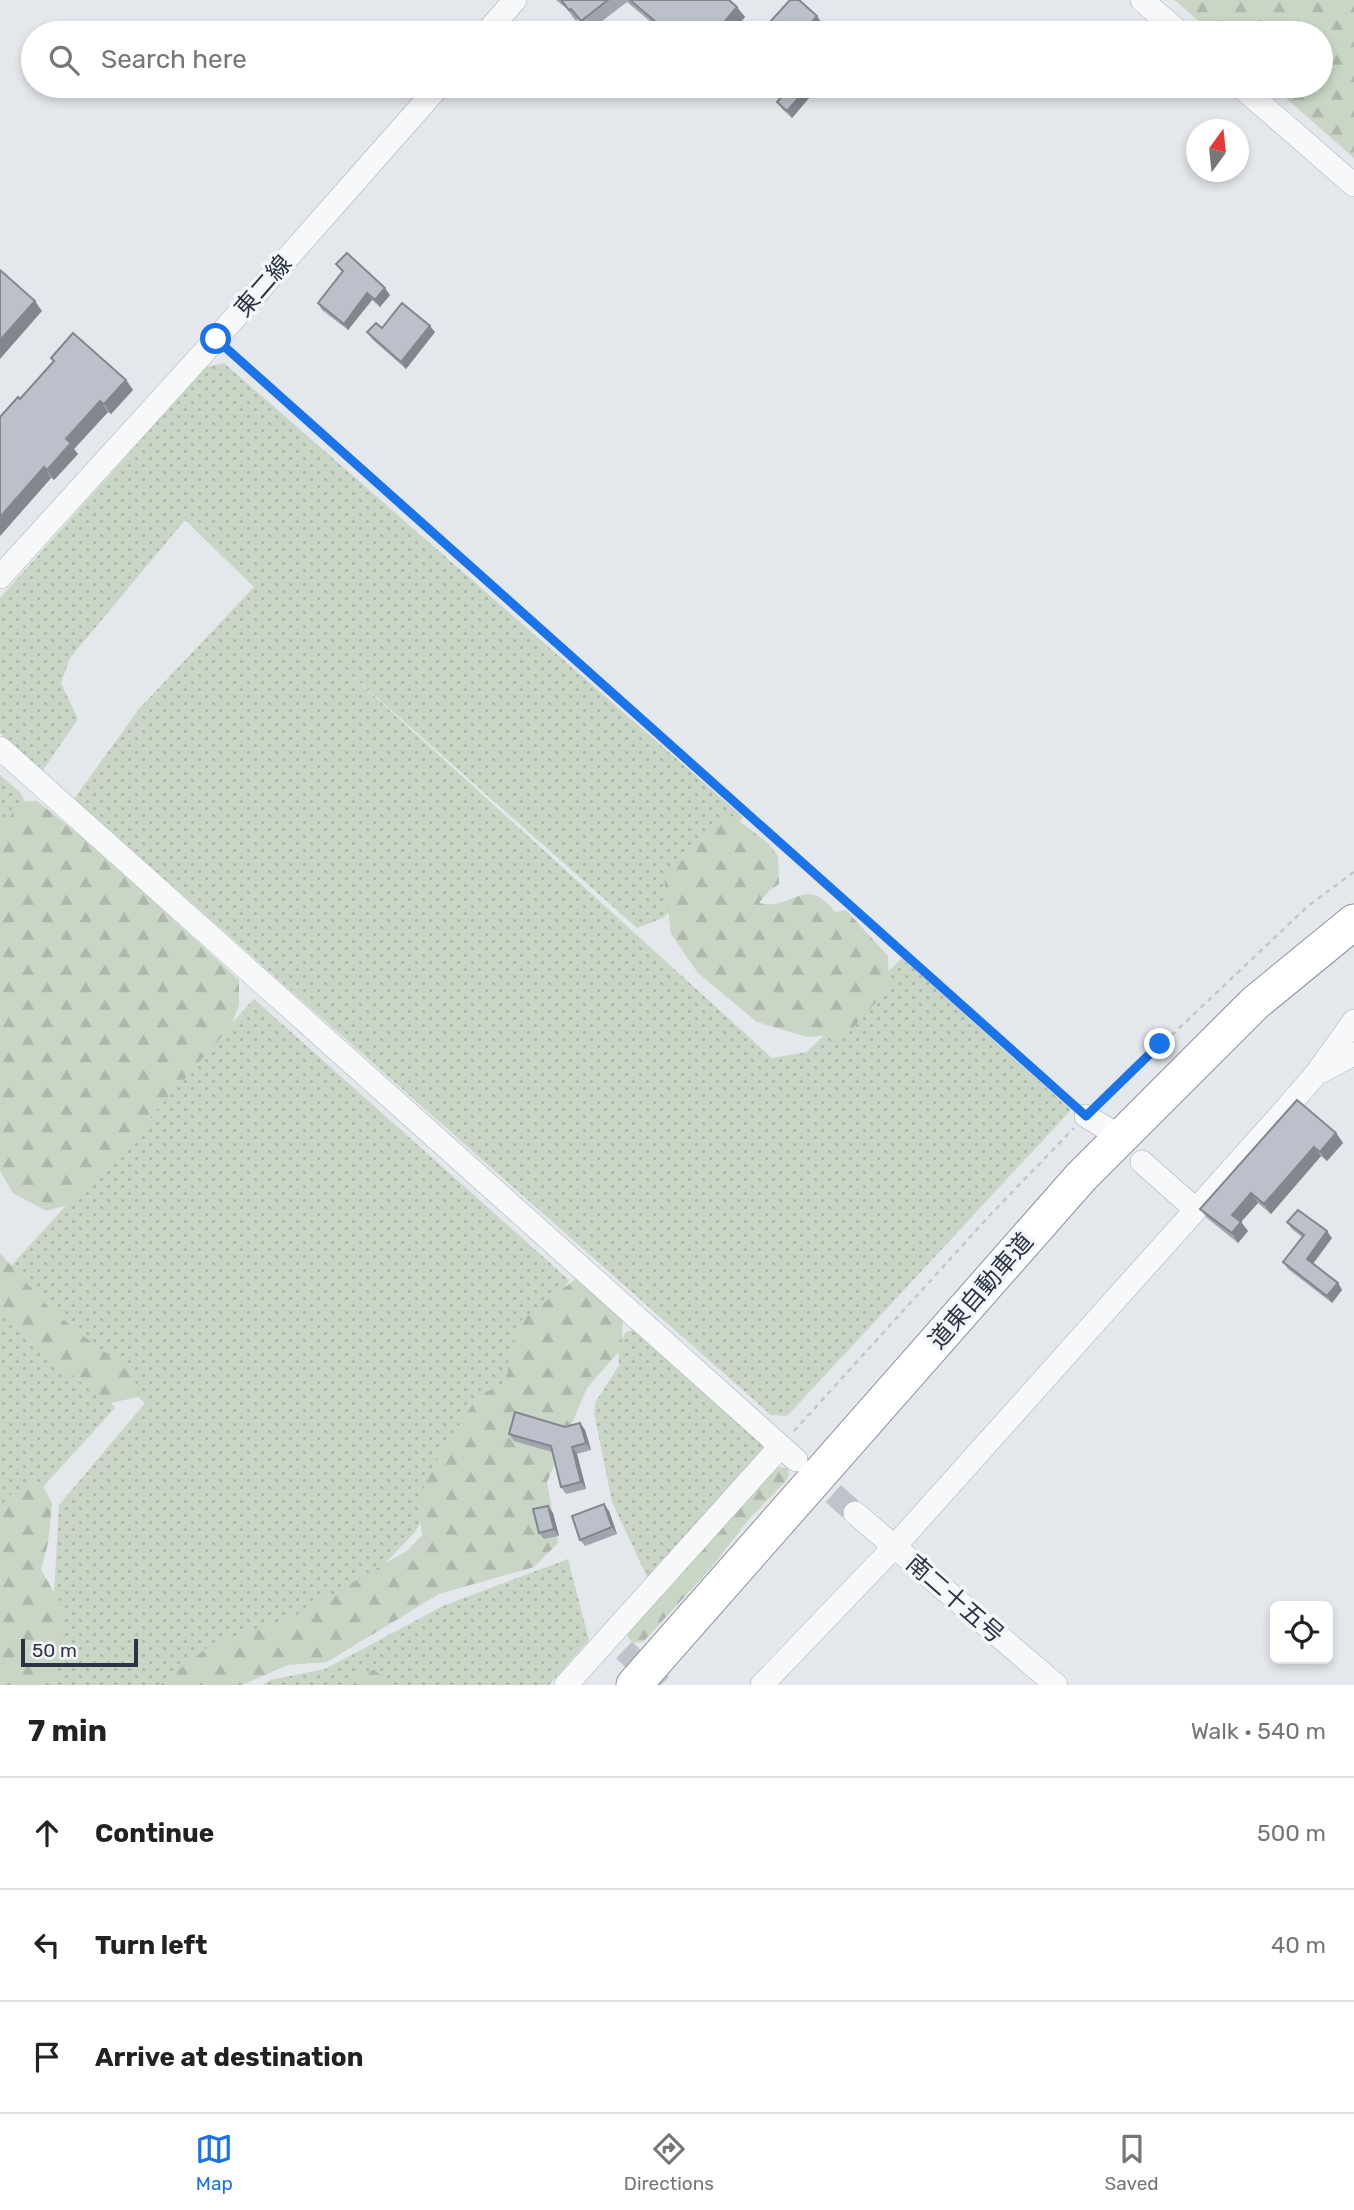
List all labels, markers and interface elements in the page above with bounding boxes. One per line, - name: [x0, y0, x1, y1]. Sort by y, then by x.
- search box: [21, 21, 1333, 98]
- icon: search: [45, 41, 83, 79]
- text: Search here: [101, 44, 247, 75]
- north arrow: [1186, 119, 1249, 182]
- street label: 東二線: [229, 250, 297, 322]
- route start: [200, 323, 231, 354]
- route end: [1144, 1028, 1175, 1059]
- street label: 道東自動車道: [923, 1227, 1039, 1355]
- street label: 南二十五号: [901, 1549, 1009, 1649]
- map controls: [1270, 1601, 1333, 1664]
- button: locate: [1270, 1601, 1333, 1664]
- scale bar: [21, 1636, 138, 1668]
- text: 50 m: [32, 1639, 77, 1662]
- text: 7 min: [28, 1713, 107, 1749]
- text: Walk · 540 m: [1191, 1717, 1326, 1745]
- icon: ahead: [28, 1814, 66, 1852]
- text: Continue: [95, 1818, 214, 1849]
- text: 500 m: [1257, 1819, 1326, 1847]
- icon: left: [28, 1926, 66, 1964]
- text: Turn left: [95, 1930, 207, 1961]
- text: 40 m: [1271, 1931, 1326, 1959]
- icon: arrive: [28, 2038, 66, 2076]
- text: Arrive at destination: [95, 2042, 363, 2073]
- tab: Map: [195, 2130, 233, 2195]
- tab: Directions: [624, 2130, 714, 2195]
- tab: Saved: [1104, 2130, 1159, 2195]

